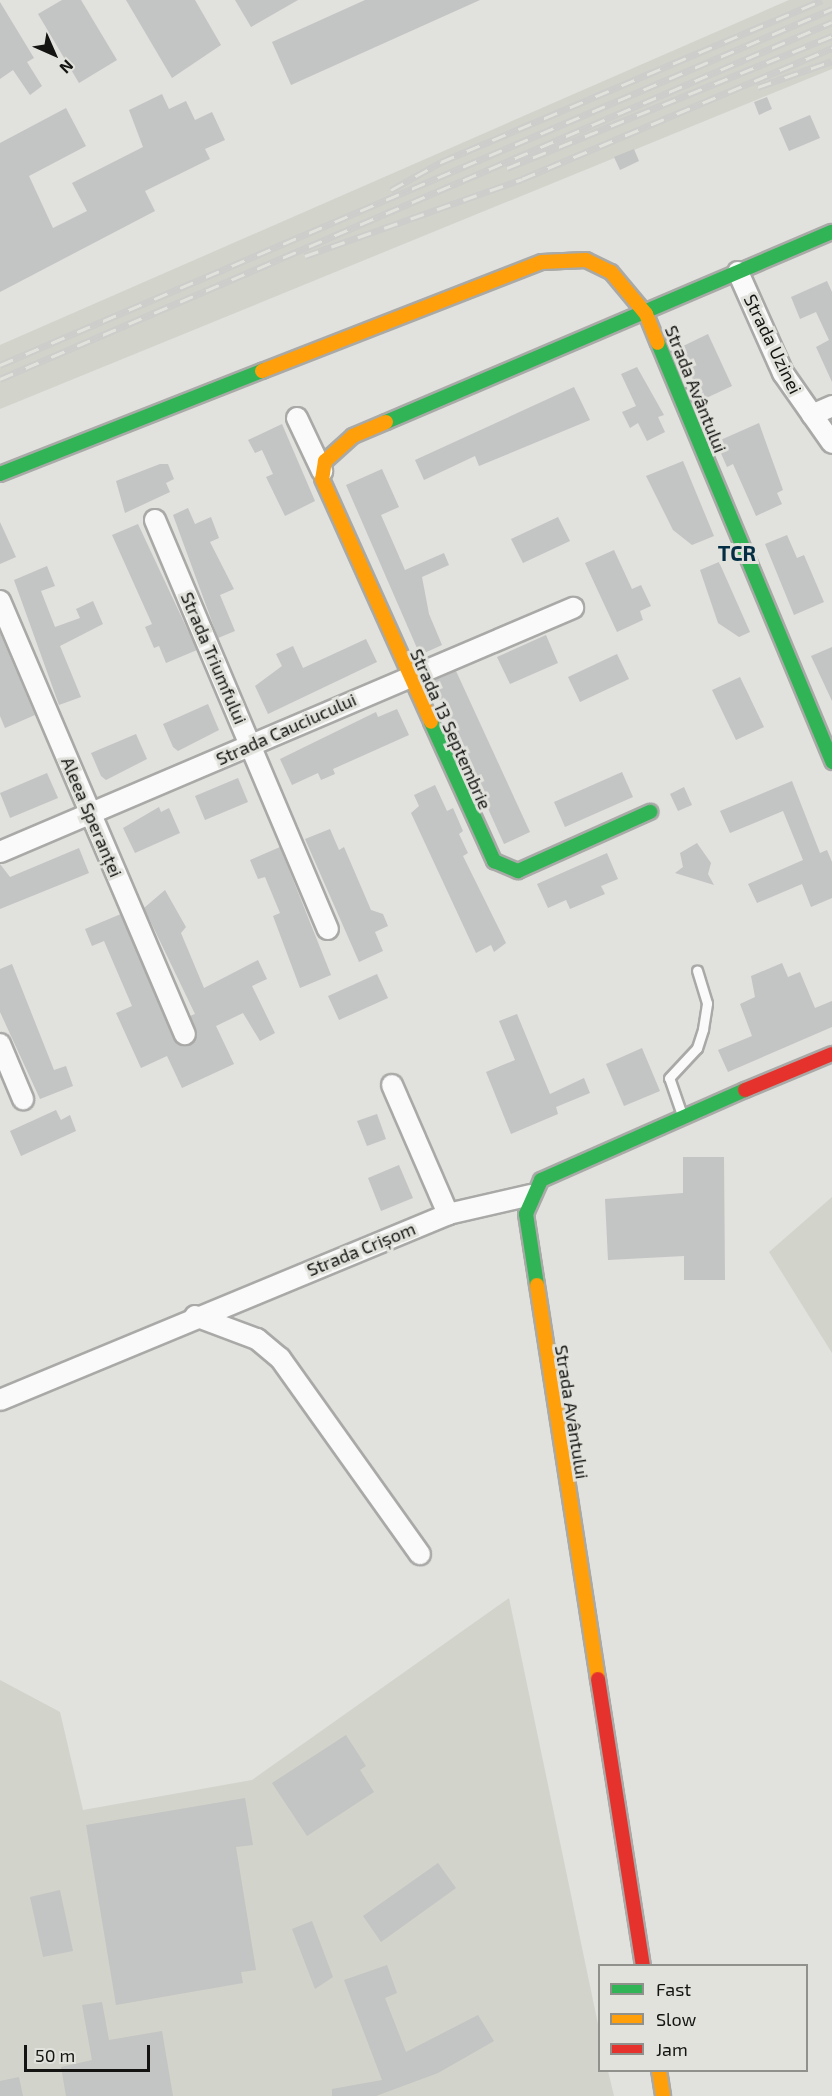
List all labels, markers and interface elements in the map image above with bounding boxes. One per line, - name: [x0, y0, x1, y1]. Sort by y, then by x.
- north arrow: [24, 24, 84, 84]
- text: N: [56, 56, 78, 78]
- street label: Strada Uzinei: [740, 291, 806, 397]
- street label: Strada Avântului: [661, 322, 731, 456]
- district label: TCR: [718, 540, 756, 566]
- street label: Strada Triumfului: [176, 589, 252, 727]
- street label: Strada 13 Septembrie: [406, 645, 496, 813]
- street label: Strada Cauciucului: [213, 688, 359, 770]
- street label: Aleea Speranței: [57, 754, 127, 880]
- street label: Strada Crișom: [304, 1217, 418, 1281]
- street label: Strada Avântului: [551, 1343, 593, 1481]
- legend: [598, 1964, 808, 2072]
- text: Fast: [656, 1978, 691, 2000]
- text: Slow: [656, 2008, 696, 2030]
- scale bar: [27, 2033, 153, 2071]
- text: Jam: [656, 2038, 688, 2060]
- text: 50 m: [35, 2044, 75, 2066]

